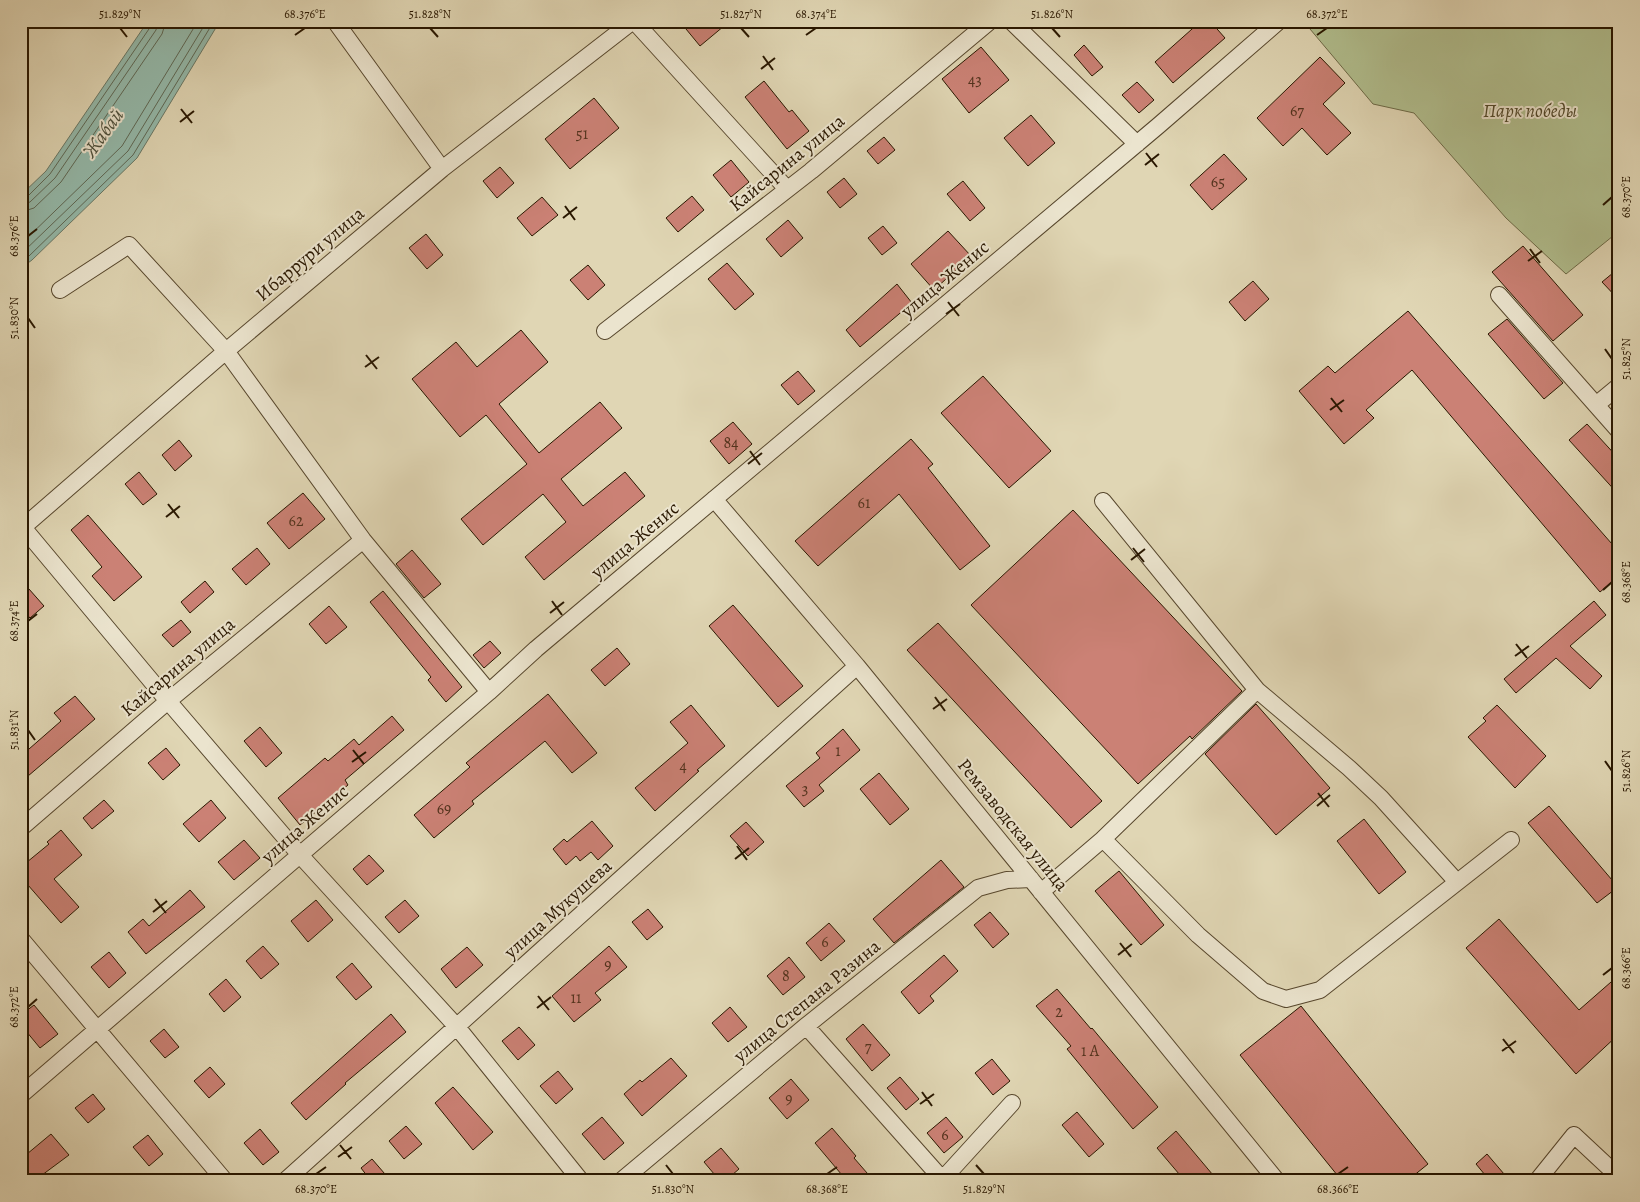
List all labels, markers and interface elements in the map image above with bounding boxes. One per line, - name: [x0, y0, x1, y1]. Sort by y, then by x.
- text: 51.829°N: [99, 6, 141, 22]
- text: 68.376°E: [284, 6, 326, 22]
- text: 51.828°N: [409, 6, 452, 22]
- text: 51.827°N: [720, 6, 762, 22]
- text: 68.374°E: [795, 6, 837, 22]
- text: 51.826°N: [1031, 6, 1073, 22]
- text: 68.372°E: [1306, 6, 1348, 22]
- house number: 43: [968, 69, 982, 91]
- park label: Парк победы: [1483, 98, 1577, 124]
- house number: 67: [1290, 100, 1304, 122]
- water label: Жабай: [75, 103, 130, 164]
- street label: Кайсарина улица: [724, 108, 850, 218]
- house number: 51: [576, 123, 589, 145]
- house number: 65: [1211, 171, 1225, 193]
- text: 68.370°E: [1618, 176, 1634, 218]
- street label: Ибаррури улица: [250, 201, 370, 307]
- text: 68.376°E: [6, 215, 22, 257]
- street label: улица Женис: [894, 234, 995, 324]
- text: 51.830°N: [6, 296, 22, 339]
- text: 51.825°N: [1618, 338, 1634, 380]
- house number: 84: [723, 432, 739, 454]
- house number: 61: [858, 492, 871, 514]
- street label: улица Женис: [584, 495, 685, 585]
- house number: 62: [289, 510, 304, 532]
- text: 68.368°E: [1618, 561, 1634, 603]
- text: 68.374°E: [6, 600, 22, 642]
- street label: Кайсарина улица: [115, 611, 241, 723]
- text: 51.831°N: [6, 710, 22, 750]
- house number: 1: [835, 740, 841, 762]
- text: 51.826°N: [1618, 750, 1634, 792]
- street label: Ремзаводская улица: [951, 753, 1075, 897]
- house number: 4: [679, 755, 687, 777]
- house number: 3: [802, 778, 808, 800]
- street label: улица Женис: [255, 779, 354, 870]
- house number: 69: [437, 798, 451, 820]
- street label: улица Мукушева: [498, 853, 618, 965]
- house number: 6: [821, 931, 829, 953]
- street label: улица Степана Разина: [727, 933, 886, 1069]
- text: 68.366°E: [1618, 947, 1634, 989]
- house number: 9: [604, 954, 612, 976]
- house number: 8: [782, 965, 790, 987]
- text: 68.372°E: [6, 986, 22, 1028]
- house number: 11: [571, 987, 582, 1009]
- house number: 2: [1055, 1001, 1063, 1023]
- house number: 7: [865, 1036, 872, 1058]
- house number: 1 А: [1081, 1040, 1100, 1062]
- house number: 9: [785, 1088, 793, 1110]
- house number: 6: [941, 1124, 949, 1146]
- text: 68.370°E: [295, 1181, 337, 1197]
- text: 51.830°N: [652, 1181, 695, 1197]
- text: 68.368°E: [806, 1181, 848, 1197]
- text: 51.829°N: [963, 1181, 1005, 1197]
- text: 68.366°E: [1317, 1181, 1359, 1197]

